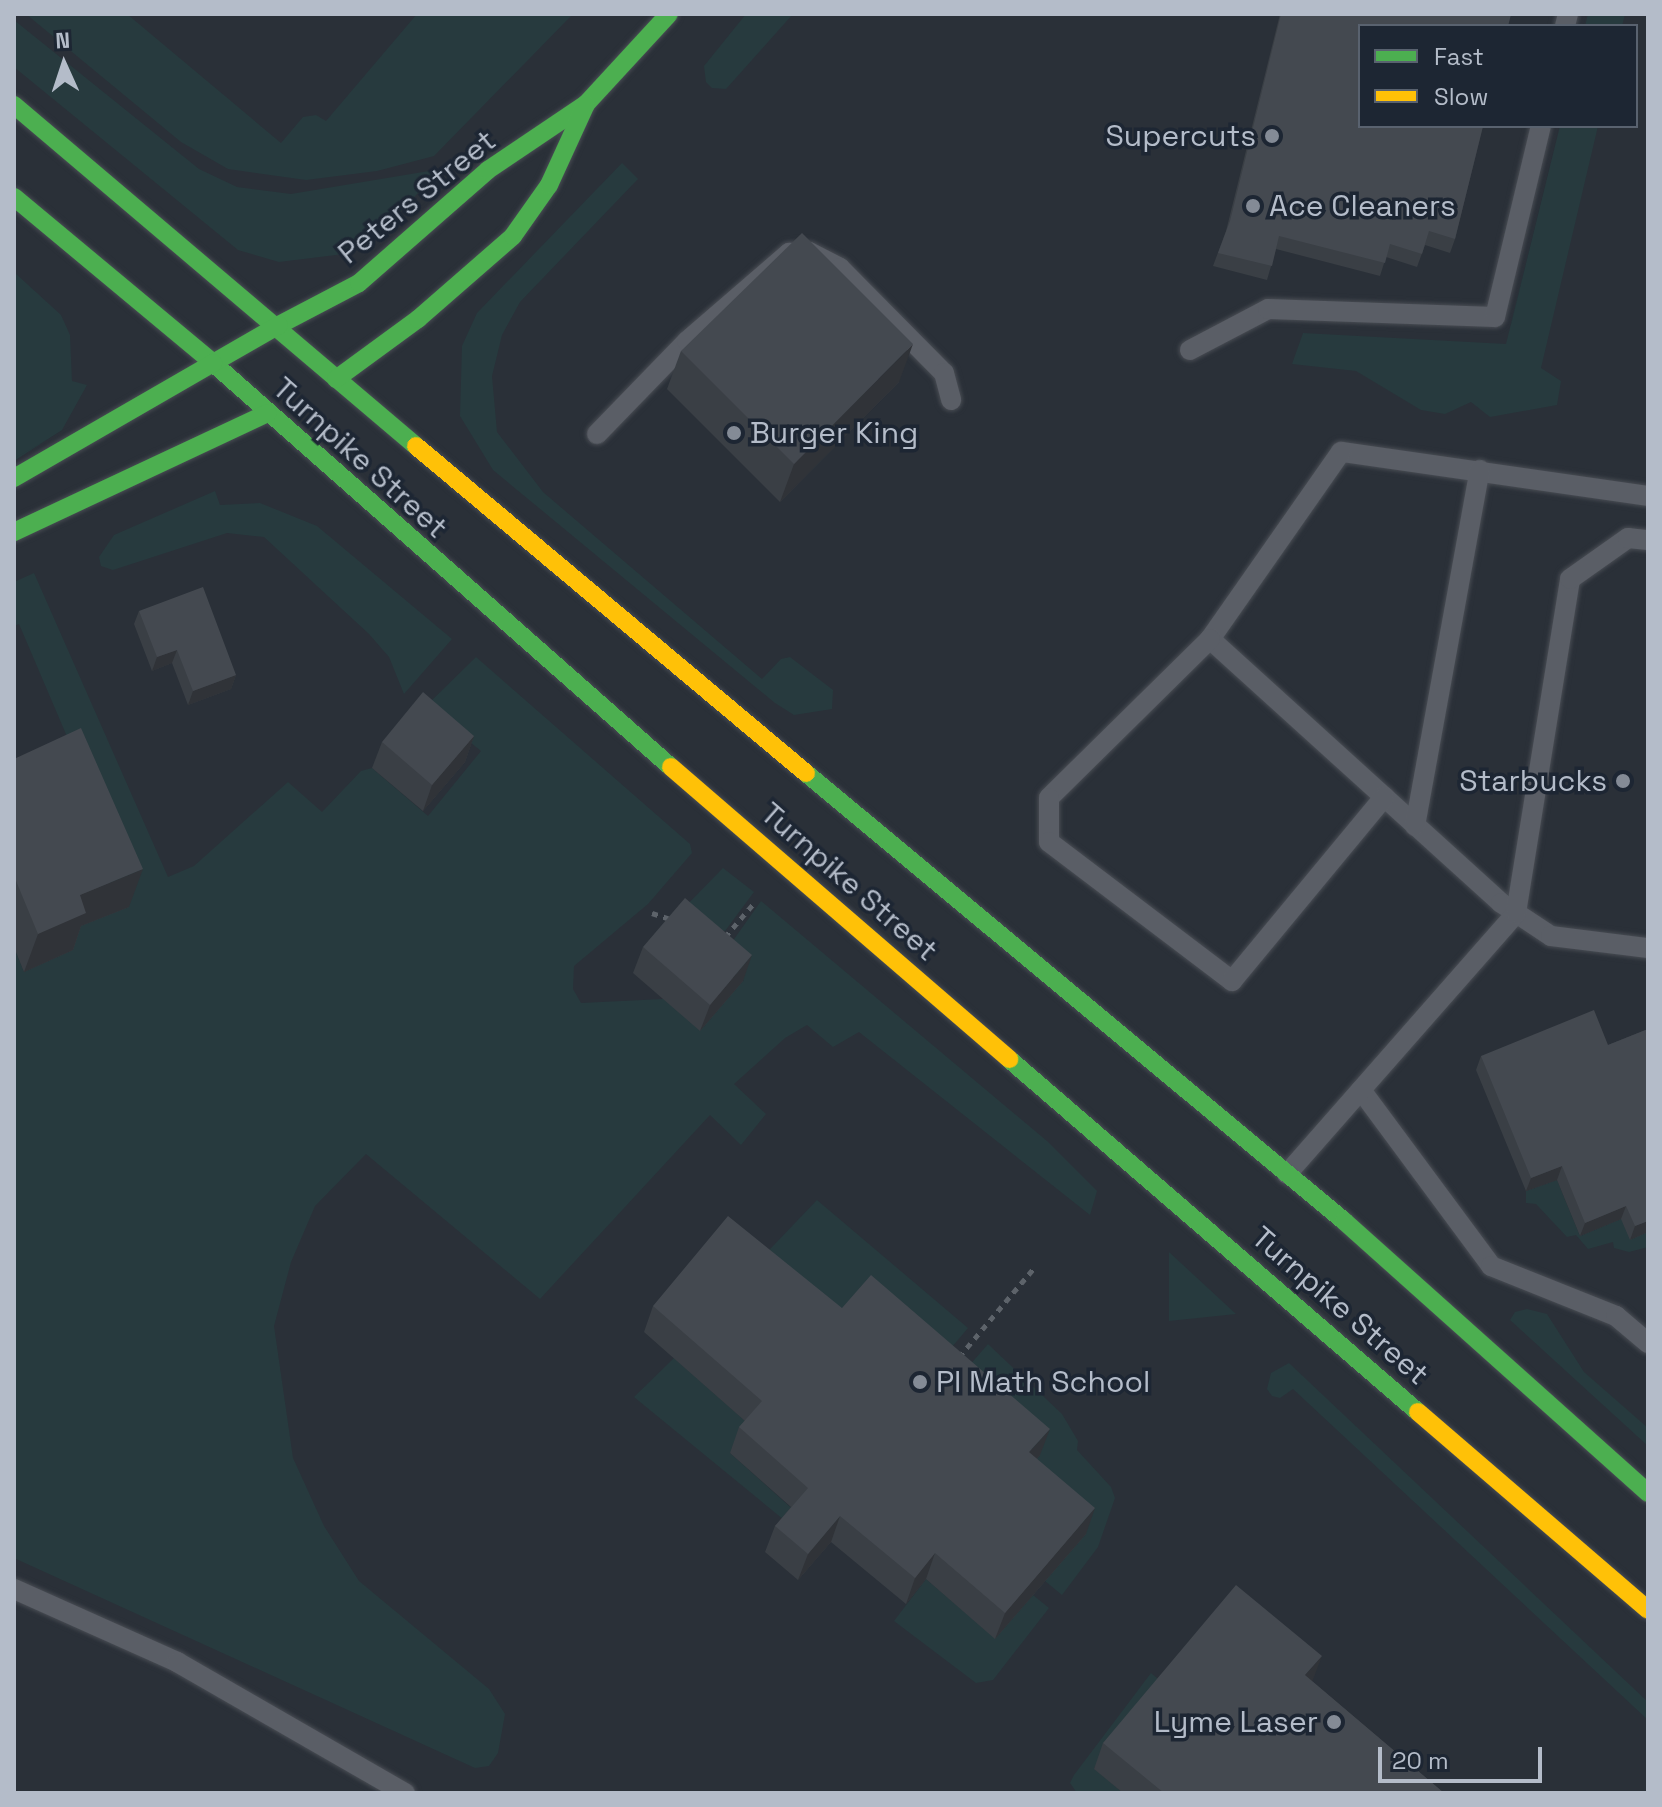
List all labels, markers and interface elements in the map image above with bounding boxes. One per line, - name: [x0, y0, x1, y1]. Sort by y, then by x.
- north arrow: [24, 24, 104, 104]
- legend: [1358, 24, 1638, 128]
- text: N: [55, 26, 71, 54]
- text: Fast: [1434, 41, 1484, 72]
- text: Slow: [1434, 81, 1488, 112]
- place label: Supercuts: [1105, 118, 1256, 154]
- street label: Peters Street: [331, 123, 503, 271]
- marker: Supercuts: [1263, 127, 1281, 145]
- place label: Ace Cleaners: [1269, 188, 1456, 224]
- marker: Ace Cleaners: [1244, 197, 1262, 215]
- street label: Turnpike Street: [265, 370, 455, 546]
- place label: Burger King: [750, 415, 918, 451]
- marker: Burger King: [725, 424, 743, 442]
- place label: Starbucks: [1459, 763, 1607, 799]
- marker: Starbucks: [1614, 772, 1632, 790]
- street label: Turnpike Street: [753, 795, 945, 969]
- street label: Turnpike Street: [1244, 1219, 1436, 1393]
- place label: PI Math School: [936, 1364, 1150, 1400]
- marker: PI Math School: [911, 1373, 929, 1391]
- place label: Lyme Laser: [1154, 1704, 1318, 1740]
- marker: Lyme Laser: [1325, 1713, 1343, 1731]
- scale bar: [1382, 1731, 1546, 1781]
- text: 20 m: [1392, 1745, 1449, 1776]

